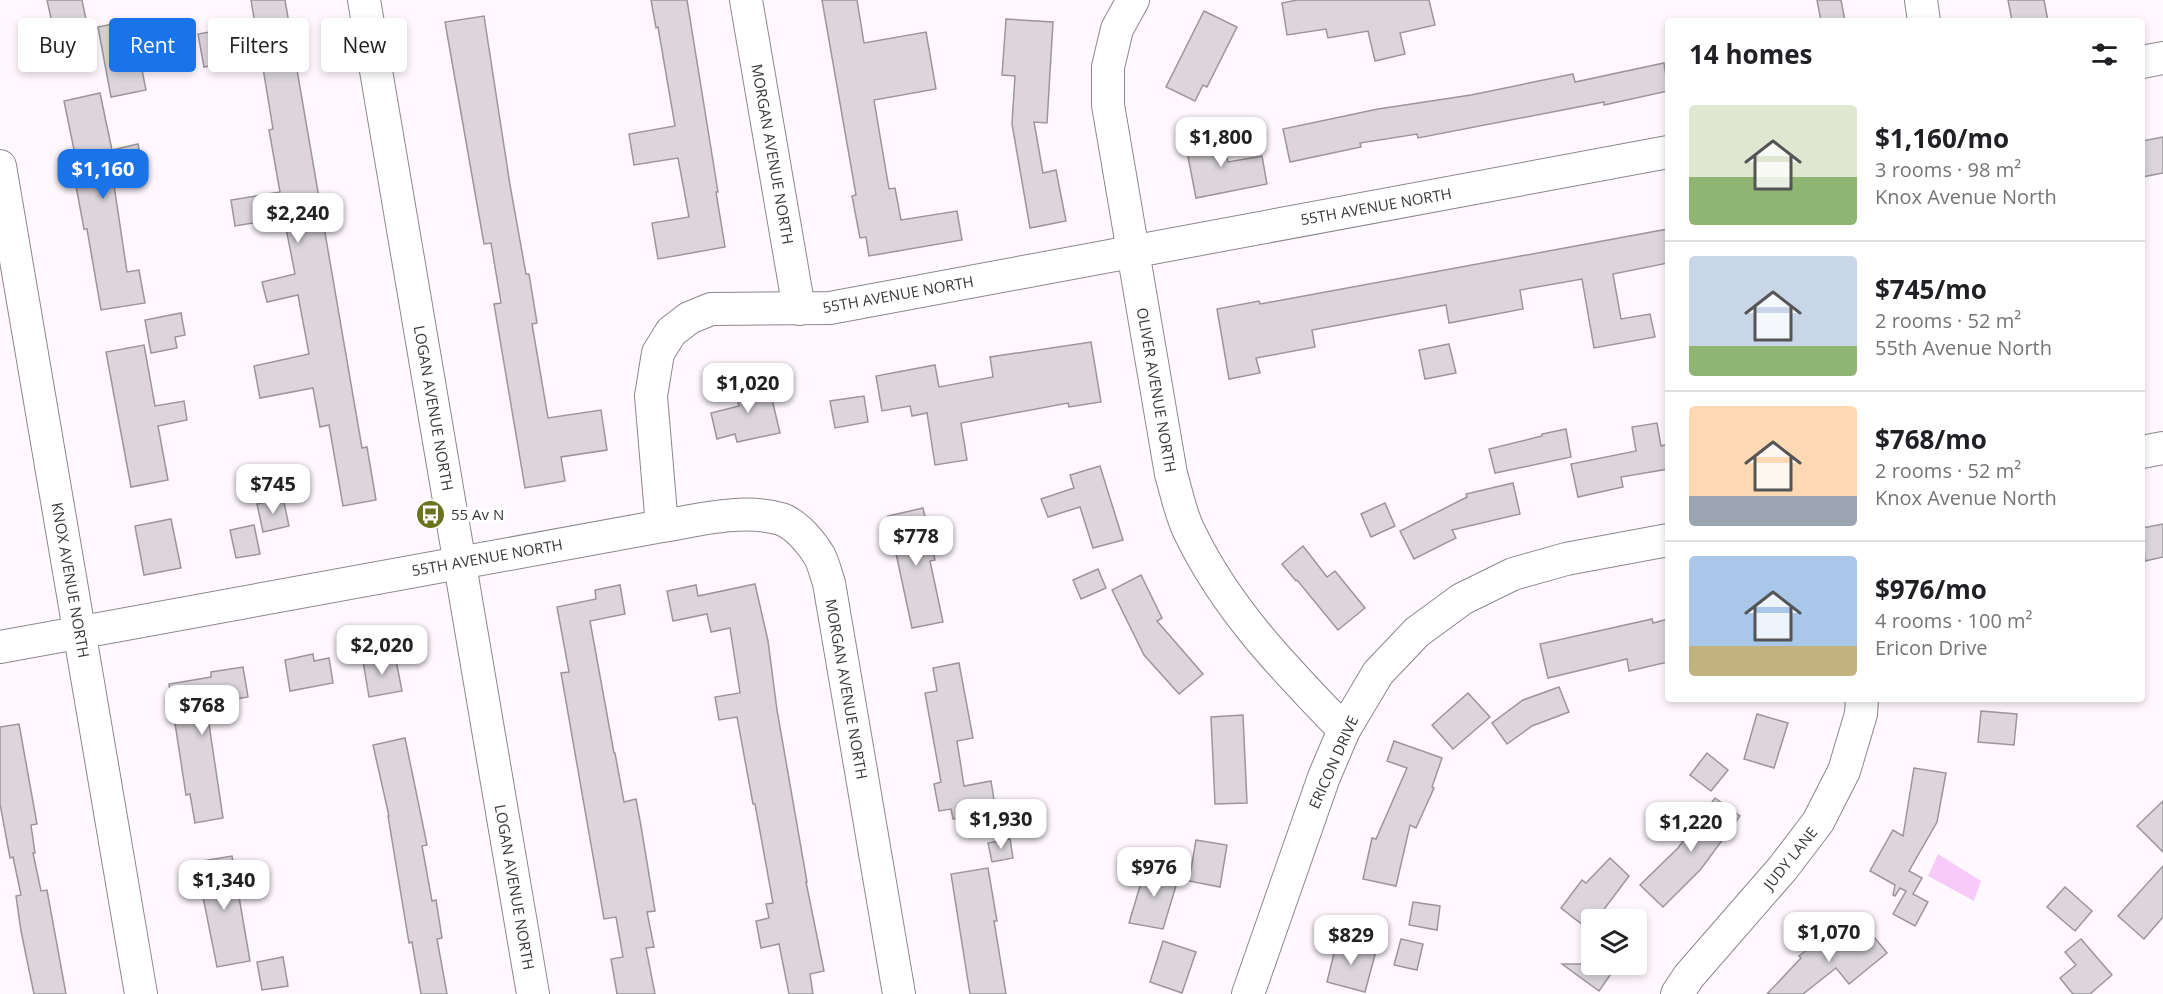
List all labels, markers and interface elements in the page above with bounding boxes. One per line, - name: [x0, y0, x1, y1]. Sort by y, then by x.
- chip: Buy: [18, 18, 97, 72]
- chip: Rent: [109, 18, 196, 72]
- chip: Filters: [208, 18, 309, 72]
- chip: New: [321, 18, 407, 72]
- text: 14 homes: [1689, 36, 1813, 72]
- icon: filters: [2088, 38, 2121, 71]
- street label: MORGAN AVENUE NORTH: [747, 62, 799, 246]
- pin: $1,800: [1172, 117, 1270, 168]
- text: $1,160/mo: [1875, 120, 2009, 156]
- text: $1,800: [1190, 123, 1252, 150]
- icon: home: [1737, 129, 1809, 201]
- pin: $1,160: [54, 149, 152, 200]
- text: $1,160: [72, 155, 134, 182]
- text: 3 rooms · 98 m²: [1875, 156, 2021, 183]
- street label: 55TH AVENUE NORTH: [1299, 183, 1453, 229]
- text: Knox Avenue North: [1875, 183, 2057, 210]
- pin: $2,240: [249, 193, 347, 244]
- text: $2,240: [267, 199, 329, 226]
- street label: 55TH AVENUE NORTH: [821, 271, 975, 317]
- text: $745/mo: [1875, 271, 1987, 307]
- icon: home: [1737, 280, 1809, 352]
- street label: OLIVER AVENUE NORTH: [1133, 306, 1181, 474]
- text: 2 rooms · 52 m²: [1875, 307, 2021, 334]
- street label: LOGAN AVENUE NORTH: [410, 324, 458, 492]
- text: 55th Avenue North: [1875, 334, 2052, 361]
- pin: $1,020: [699, 363, 797, 414]
- text: $1,020: [717, 369, 779, 396]
- text: $768/mo: [1875, 421, 1987, 457]
- icon: home: [1737, 430, 1809, 502]
- text: 2 rooms · 52 m²: [1875, 457, 2021, 484]
- pin: $745: [237, 464, 309, 515]
- text: $745: [250, 470, 296, 497]
- text: Knox Avenue North: [1875, 484, 2057, 511]
- bus stop icon: 55 Av N: [414, 498, 446, 530]
- street label: KNOX AVENUE NORTH: [47, 501, 95, 659]
- place label: 55 Av N: [451, 504, 504, 524]
- pin: $778: [880, 516, 952, 567]
- text: $778: [893, 522, 939, 549]
- street label: 55TH AVENUE NORTH: [410, 534, 564, 580]
- text: $976/mo: [1875, 571, 1987, 607]
- icon: home: [1737, 580, 1809, 652]
- street label: MORGAN AVENUE NORTH: [821, 597, 873, 781]
- text: 4 rooms · 100 m²: [1875, 607, 2033, 634]
- pin: $2,020: [333, 625, 431, 676]
- text: $2,020: [351, 631, 413, 658]
- text: Ericon Drive: [1875, 634, 1987, 661]
- pin: $768: [166, 685, 238, 736]
- text: $768: [179, 691, 225, 718]
- street label: ERICON DRIVE: [1304, 712, 1362, 812]
- pin: $1,930: [952, 799, 1050, 850]
- pin: $1,220: [1642, 802, 1740, 853]
- street label: LOGAN AVENUE NORTH: [491, 803, 539, 971]
- text: $1,930: [970, 805, 1032, 832]
- text: $1,220: [1660, 808, 1722, 835]
- street label: JUDY LANE: [1757, 823, 1821, 895]
- pin: $976: [1118, 847, 1190, 898]
- text: $976: [1131, 853, 1177, 880]
- pin: $1,340: [175, 860, 273, 911]
- text: $1,340: [193, 866, 255, 893]
- map controls: [1581, 909, 1647, 975]
- button: layers: [1581, 909, 1647, 975]
- pin: $1,070: [1780, 912, 1878, 963]
- pin: $829: [1315, 915, 1387, 966]
- text: $1,070: [1798, 918, 1860, 945]
- text: $829: [1328, 921, 1374, 948]

